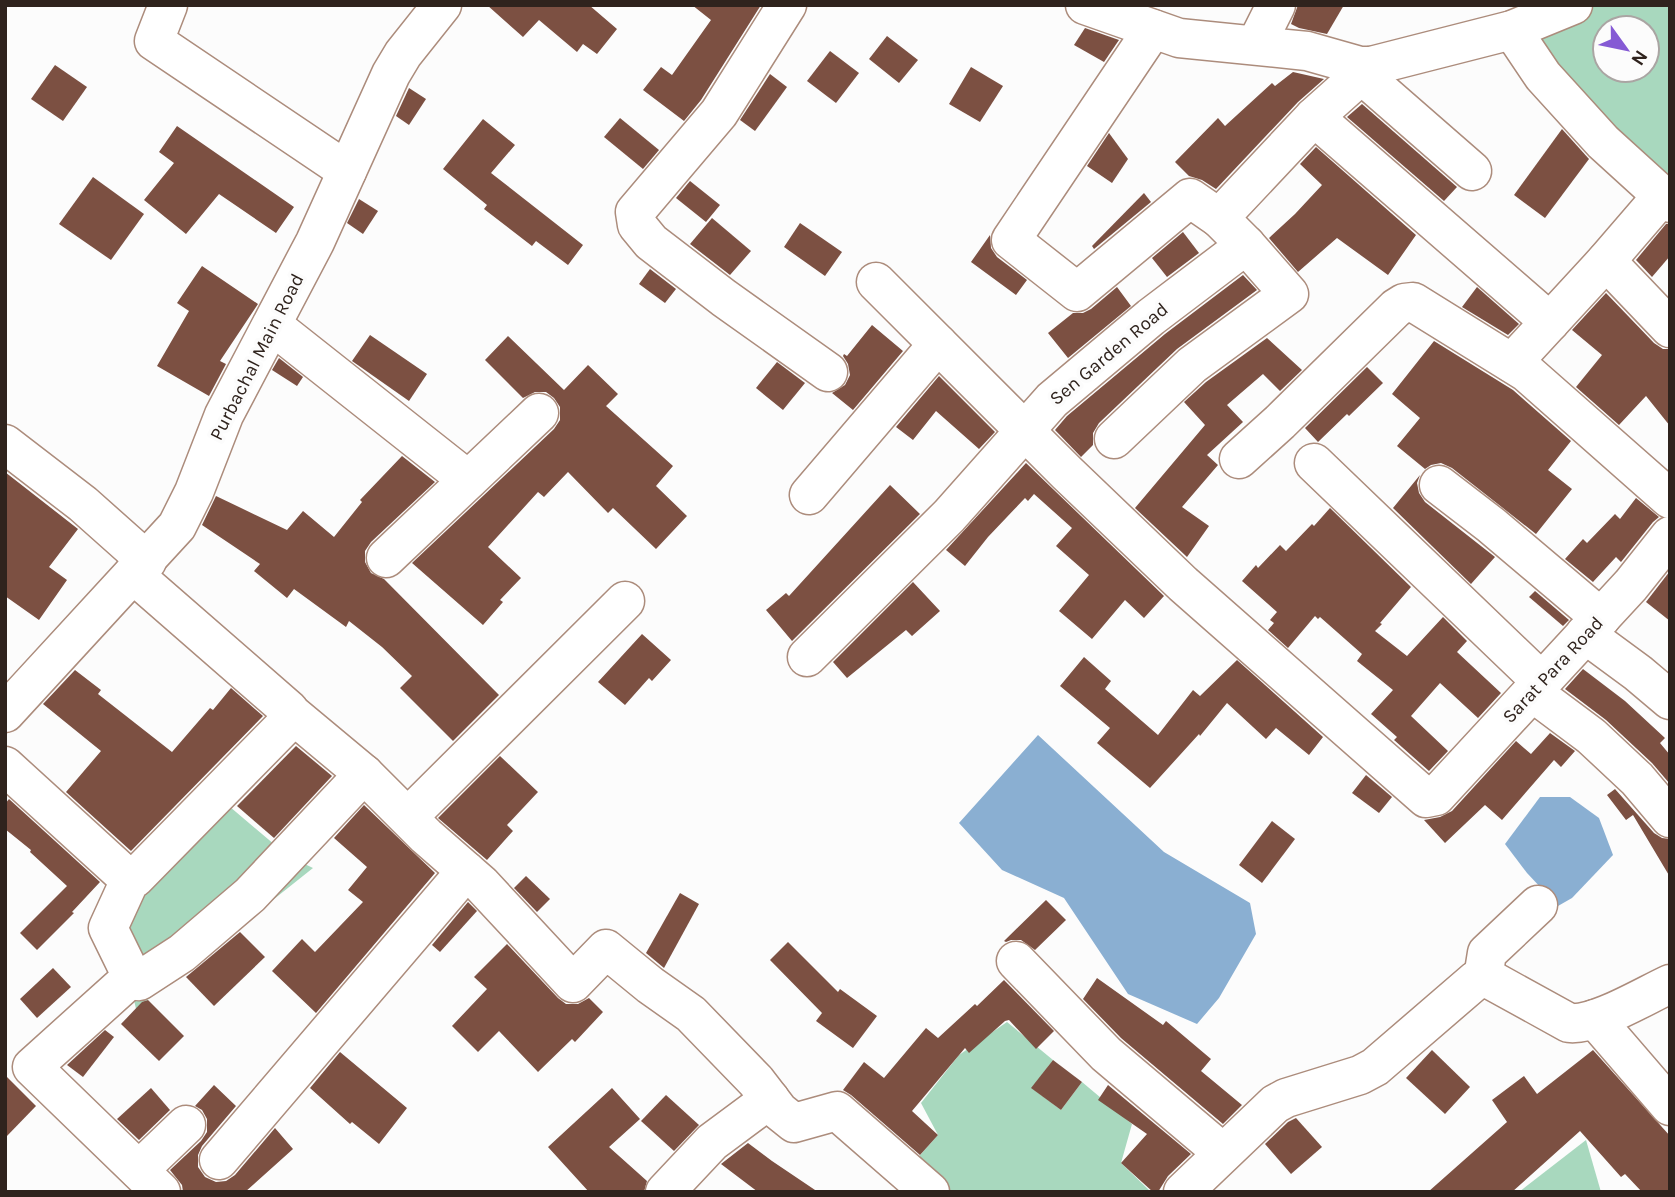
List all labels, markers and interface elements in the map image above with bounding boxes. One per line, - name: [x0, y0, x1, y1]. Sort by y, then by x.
- north arrow: [1591, 14, 1661, 84]
- text: N: [1626, 46, 1652, 69]
- street label: Purbachal Main Road: [205, 270, 309, 444]
- street label: Sen Garden Road: [1045, 298, 1173, 410]
- street label: Sarat Para Road: [1498, 612, 1608, 728]

